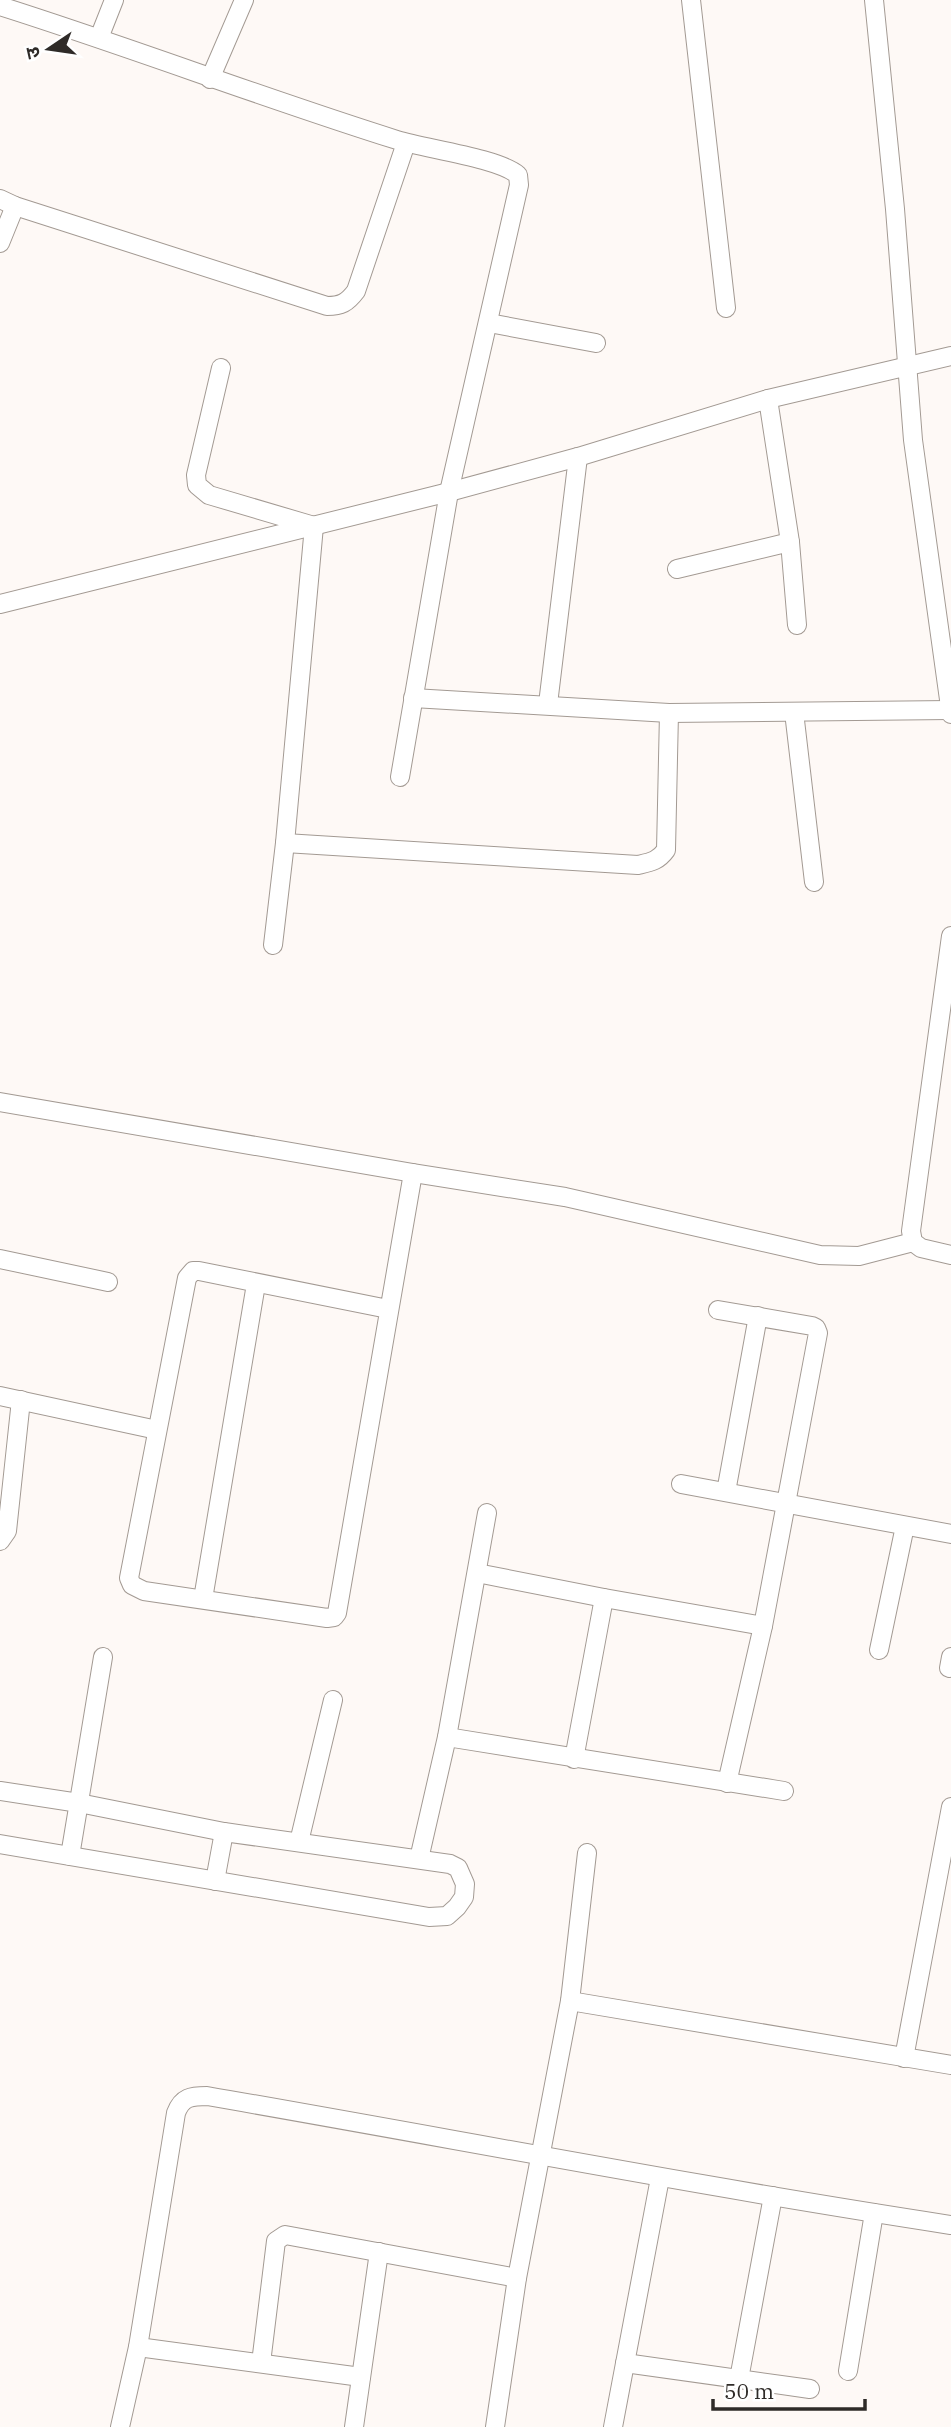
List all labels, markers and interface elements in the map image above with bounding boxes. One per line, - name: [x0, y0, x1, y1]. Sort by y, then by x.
- north arrow: [14, 14, 84, 84]
- text: उ: [19, 44, 45, 61]
- scale bar: [713, 2368, 865, 2412]
- text: 50 m: [724, 2377, 774, 2405]

